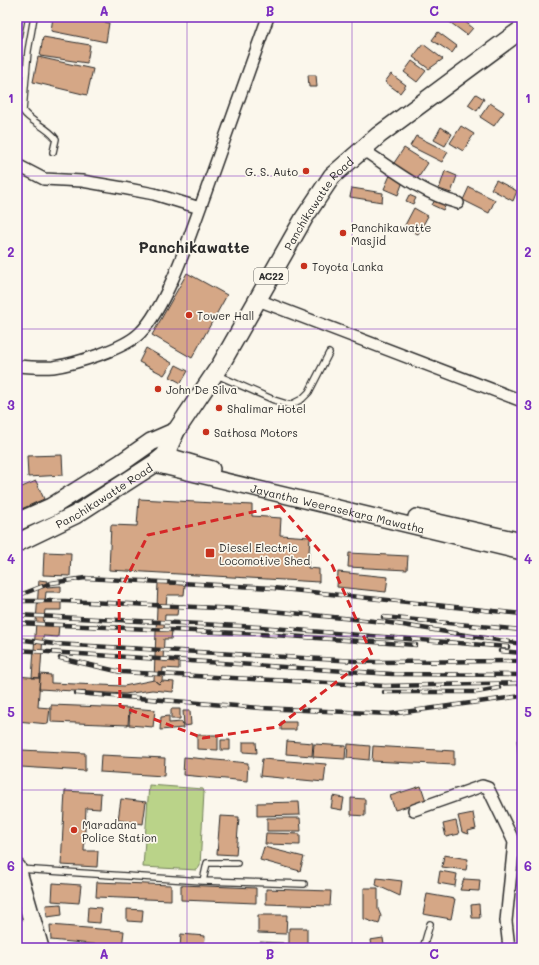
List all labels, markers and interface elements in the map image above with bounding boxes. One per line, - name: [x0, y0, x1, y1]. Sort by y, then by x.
- text: A: [99, 2, 109, 19]
- text: B: [266, 2, 275, 19]
- text: C: [429, 2, 439, 19]
- text: 1: [8, 89, 14, 106]
- text: 1: [525, 89, 531, 106]
- street label: Panchikawatte Road: [280, 154, 356, 252]
- place label: G. S. Auto: [245, 164, 298, 179]
- marker: G. S. Auto: [301, 166, 311, 176]
- place label: Panchikawatte Masjid: [351, 220, 431, 248]
- marker: Panchikawatte Masjid: [338, 228, 348, 238]
- district label: Panchikawatte: [138, 237, 250, 257]
- text: 2: [7, 243, 15, 260]
- text: 2: [524, 243, 532, 260]
- place label: Toyota Lanka: [312, 259, 384, 274]
- marker: Toyota Lanka: [299, 261, 309, 271]
- road number: AC22: [254, 268, 288, 284]
- place label: Tower Hall: [197, 308, 254, 323]
- marker: Tower Hall: [184, 310, 194, 320]
- place label: John De Silva: [166, 382, 237, 397]
- marker: John De Silva: [153, 384, 163, 394]
- text: 3: [7, 396, 15, 413]
- text: 3: [524, 396, 532, 413]
- place label: Shalimar Hotel: [227, 401, 306, 416]
- marker: Shalimar Hotel: [214, 403, 224, 413]
- place label: Sathosa Motors: [214, 425, 298, 440]
- marker: Sathosa Motors: [201, 427, 211, 437]
- street label: Panchikawatte Road: [53, 460, 155, 531]
- street label: Jayantha Weerasekara Mawatha: [249, 480, 427, 536]
- place label: Diesel Electric Locomotive Shed: [219, 540, 310, 568]
- marker: Diesel Electric Locomotive Shed: [204, 547, 216, 559]
- text: 4: [7, 550, 15, 567]
- text: 4: [524, 550, 532, 567]
- text: 5: [7, 703, 15, 720]
- text: 5: [524, 703, 532, 720]
- place label: Maradana Police Station: [82, 817, 157, 845]
- marker: Maradana Police Station: [69, 825, 79, 835]
- text: 6: [7, 857, 15, 874]
- text: 6: [524, 857, 532, 874]
- text: A: [99, 945, 109, 962]
- text: B: [266, 945, 275, 962]
- text: C: [429, 945, 439, 962]

